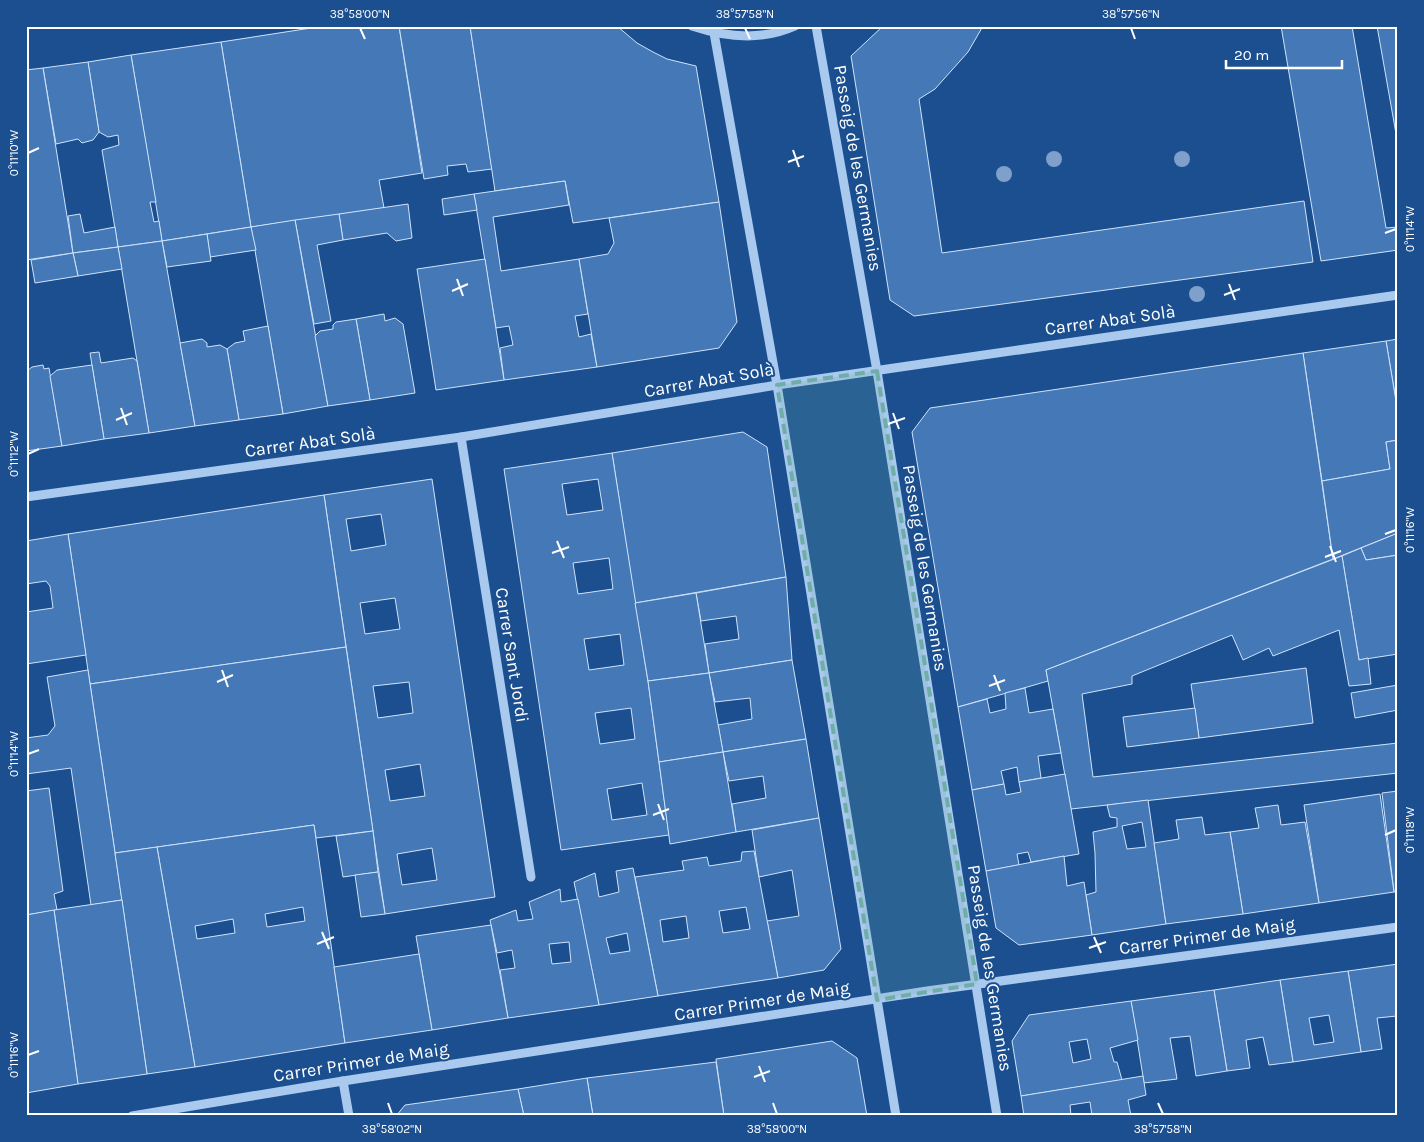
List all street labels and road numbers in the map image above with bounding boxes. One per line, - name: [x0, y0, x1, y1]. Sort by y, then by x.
- street label: Passeig de les Germanies: [829, 63, 887, 273]
- street label: Carrer Abat Solà: [1043, 300, 1177, 340]
- street label: Carrer Abat Solà: [642, 358, 776, 402]
- street label: Carrer Abat Solà: [243, 422, 377, 462]
- street label: Passeig de les Germanies: [898, 463, 952, 673]
- street label: Carrer Sant Jordi: [490, 586, 534, 724]
- street label: Passeig de les Germanies: [963, 863, 1017, 1073]
- street label: Carrer Primer de Maig: [1118, 913, 1296, 959]
- street label: Carrer Primer de Maig: [673, 976, 851, 1026]
- street label: Carrer Primer de Maig: [272, 1037, 450, 1087]

